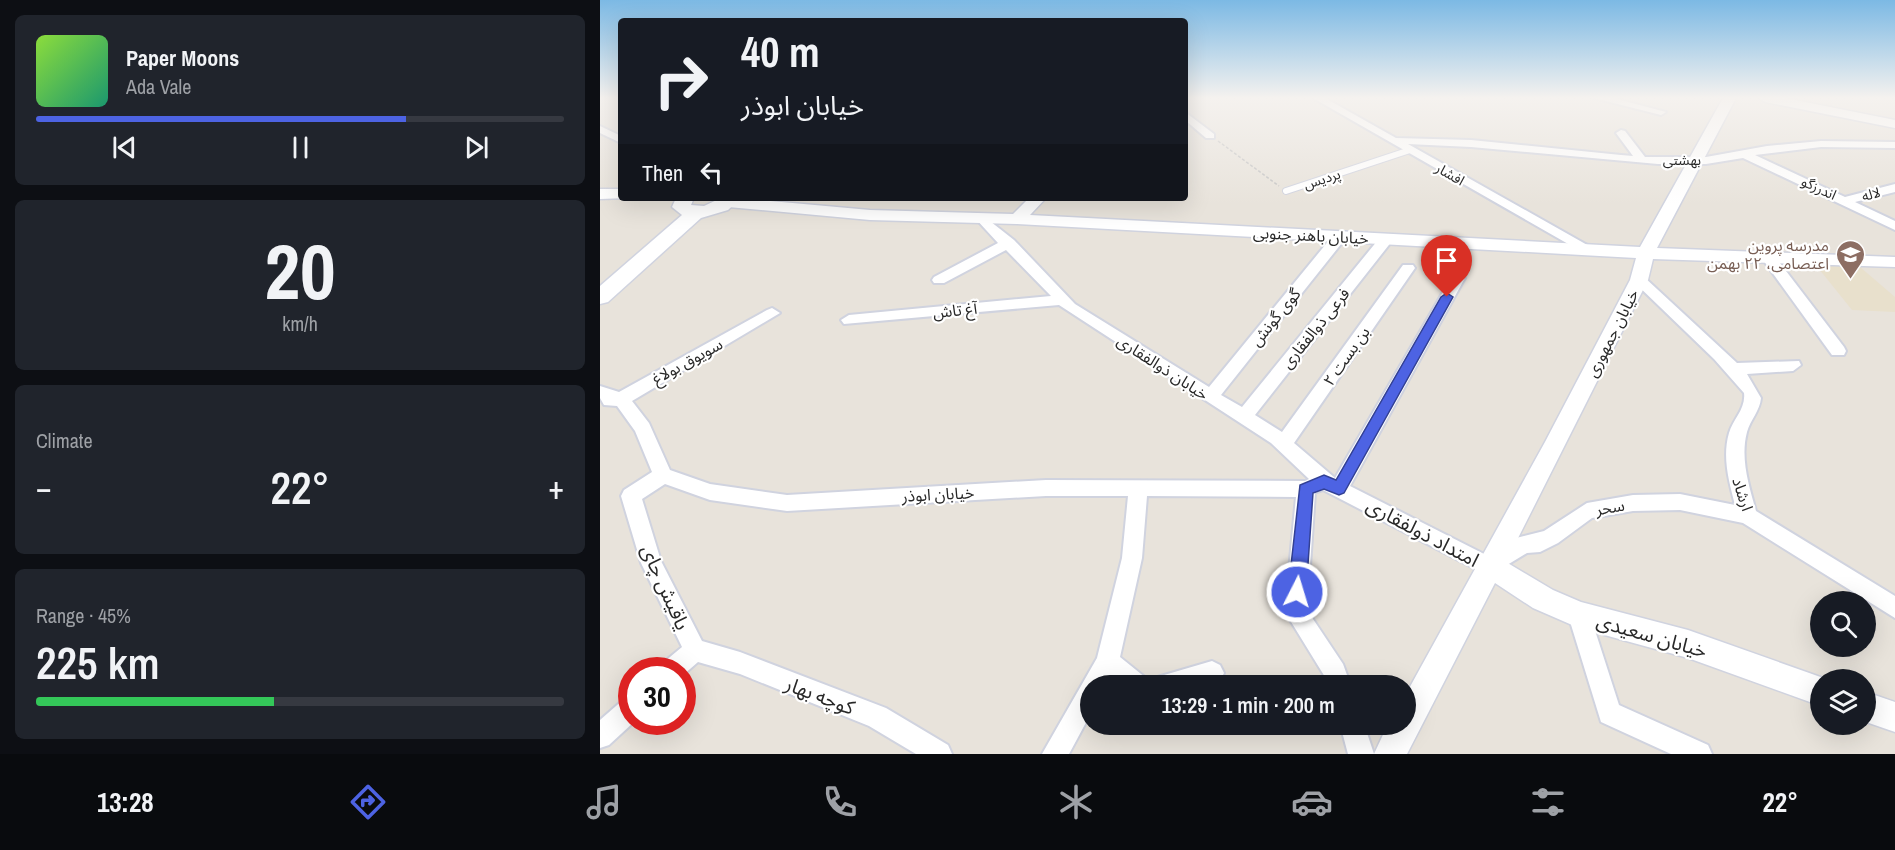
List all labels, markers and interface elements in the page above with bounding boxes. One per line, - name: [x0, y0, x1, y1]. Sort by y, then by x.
- text: 40 m: [741, 24, 820, 80]
- icon: right: [642, 42, 720, 120]
- text: Paper Moons: [126, 43, 239, 73]
- text: Ada Vale: [126, 73, 191, 100]
- text: خیابان ابوذر: [741, 87, 864, 123]
- icon: previous: [108, 131, 141, 164]
- icon: pause: [284, 131, 317, 164]
- icon: next: [460, 131, 493, 164]
- street label: بهشتی: [1663, 151, 1701, 169]
- icon: left: [695, 156, 728, 189]
- text: Then: [642, 158, 683, 188]
- street label: افشار: [1431, 158, 1468, 189]
- street label: پردیس: [1301, 165, 1343, 194]
- street label: اندرزگو: [1799, 172, 1839, 204]
- street label: لاله: [1860, 183, 1882, 205]
- text: 20: [264, 218, 336, 323]
- street label: خیابان باهنر جنوبی: [1253, 221, 1369, 249]
- place label: مدرسه پروین اعتصامی، ۲۲ بهمن: [1707, 234, 1829, 274]
- pin: [1421, 235, 1472, 297]
- school or university icon: مدرسه پروین اعتصامی، ۲۲ بهمن: [1834, 238, 1866, 280]
- icon: arrive: [1430, 244, 1463, 277]
- street label: گوی گونش: [1245, 283, 1305, 351]
- street label: فرعی ذوالفقاری: [1276, 283, 1354, 373]
- street label: خیابان جمهوری: [1580, 285, 1644, 381]
- street label: آغ تاش: [932, 297, 980, 325]
- text: km/h: [282, 310, 318, 337]
- street label: بن بست ۲: [1318, 322, 1374, 390]
- street label: خیابان ذوالفقاری: [1113, 329, 1213, 405]
- street label: سویوق بولاغ: [648, 333, 727, 391]
- text: Climate: [36, 427, 93, 454]
- text: 22°: [270, 457, 330, 518]
- text: −: [36, 465, 52, 509]
- text: +: [548, 465, 564, 509]
- street label: ارشاد: [1727, 474, 1759, 514]
- street label: خیابان ابوذر: [900, 481, 975, 507]
- street label: امتداد ذولفقاری: [1362, 491, 1484, 573]
- street label: سحر: [1593, 494, 1626, 521]
- street label: یاقیش چای: [635, 540, 697, 634]
- position arrow: [1265, 560, 1329, 624]
- map controls: [1810, 591, 1876, 735]
- button: search: [1810, 591, 1876, 657]
- text: Range · 45%: [36, 602, 131, 629]
- street label: خیابان سعیدی: [1594, 606, 1710, 664]
- text: 225 km: [36, 632, 160, 693]
- speed limit sign: 30: [618, 657, 696, 735]
- street label: کوچه بهار: [780, 669, 859, 721]
- button: layers: [1810, 669, 1876, 735]
- text: 13:29 · 1 min · 200 m: [1161, 690, 1335, 720]
- icon: directions: [347, 781, 389, 823]
- icon: music: [583, 781, 625, 823]
- icon: phone: [819, 781, 861, 823]
- icon: climate: [1055, 781, 1097, 823]
- icon: car: [1291, 781, 1333, 823]
- icon: filters: [1527, 781, 1569, 823]
- text: 13:28: [97, 784, 154, 820]
- text: 22°: [1763, 784, 1798, 820]

